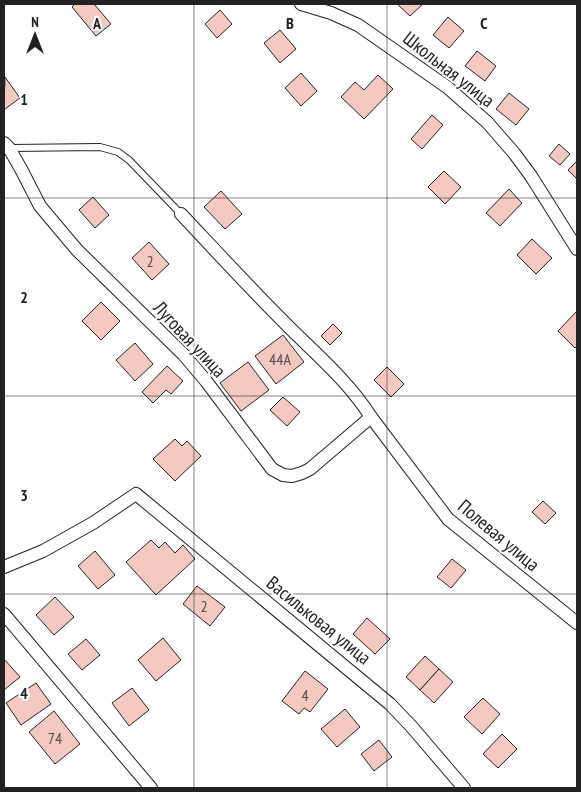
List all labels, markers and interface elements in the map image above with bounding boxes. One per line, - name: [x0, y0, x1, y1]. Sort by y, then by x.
- north arrow: [10, 10, 60, 60]
- text: N: [31, 13, 39, 31]
- text: A: [92, 13, 102, 33]
- text: B: [286, 13, 294, 33]
- text: C: [480, 13, 488, 33]
- street label: Школьная улица: [398, 26, 500, 112]
- text: 1: [20, 89, 28, 109]
- house number: 2: [146, 251, 154, 271]
- text: 2: [20, 287, 28, 307]
- street label: Луговая улица: [148, 295, 231, 382]
- house number: 44А: [269, 349, 291, 369]
- text: 3: [20, 485, 28, 505]
- street label: Полевая улица: [453, 494, 545, 576]
- street label: Васильковая улица: [262, 571, 376, 669]
- house number: 2: [200, 596, 208, 616]
- text: 4: [20, 683, 28, 703]
- house number: 4: [301, 685, 309, 705]
- house number: 74: [48, 728, 62, 748]

